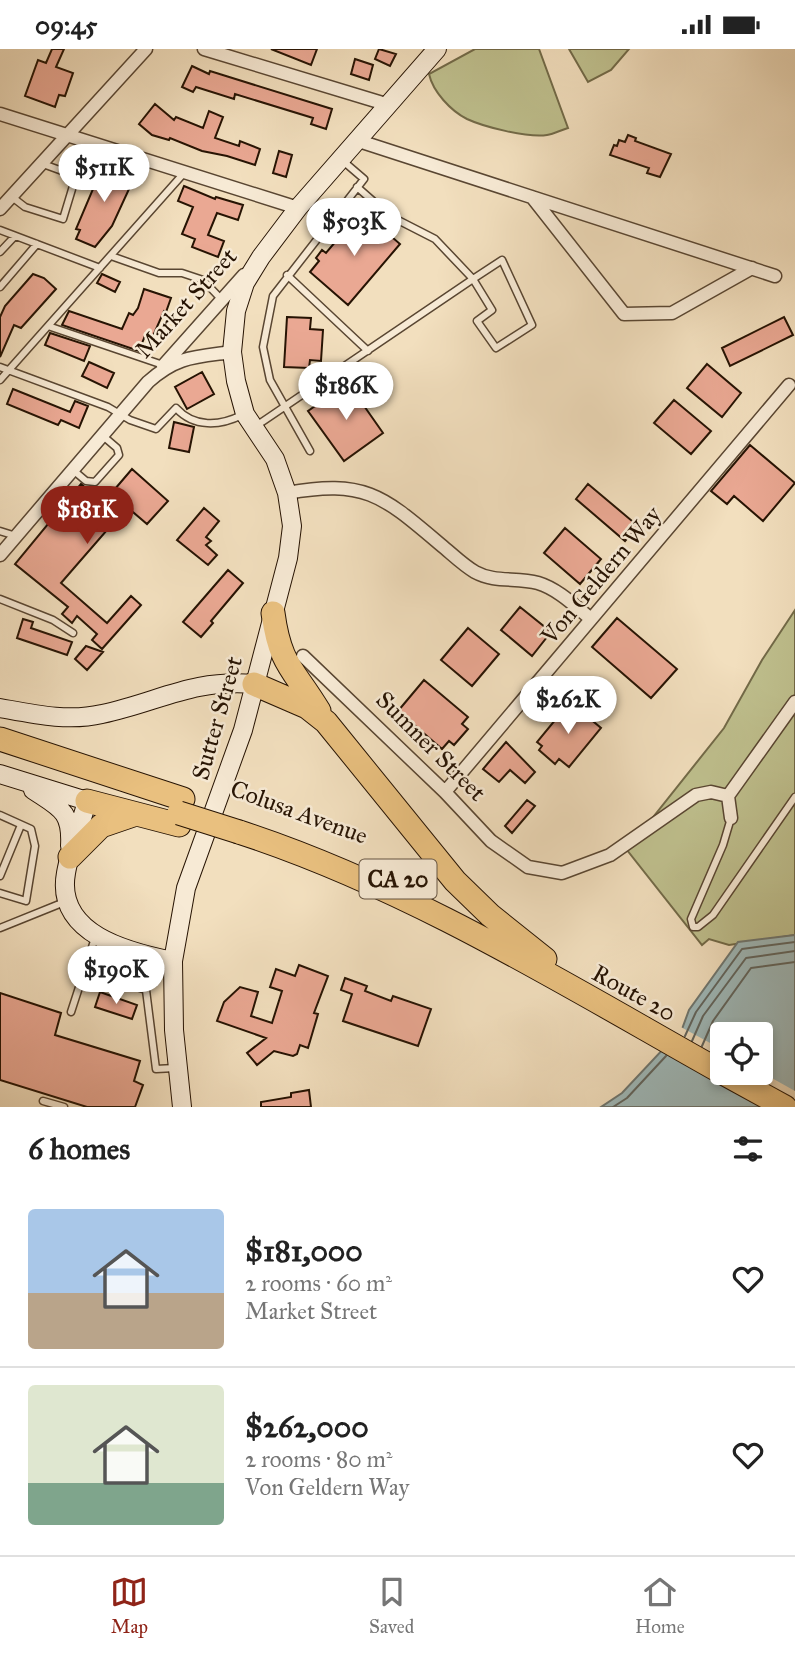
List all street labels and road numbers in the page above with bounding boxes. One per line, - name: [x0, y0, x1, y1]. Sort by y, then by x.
- street label: Market Street: [129, 241, 244, 364]
- street label: Von Geldern Way: [534, 499, 668, 651]
- street label: Sutter Street: [185, 652, 249, 783]
- street label: Sumner Street: [370, 685, 493, 808]
- street label: Colusa Avenue: [226, 773, 372, 851]
- road number: CA 20: [360, 859, 436, 899]
- street label: Route 20: [587, 958, 681, 1028]

